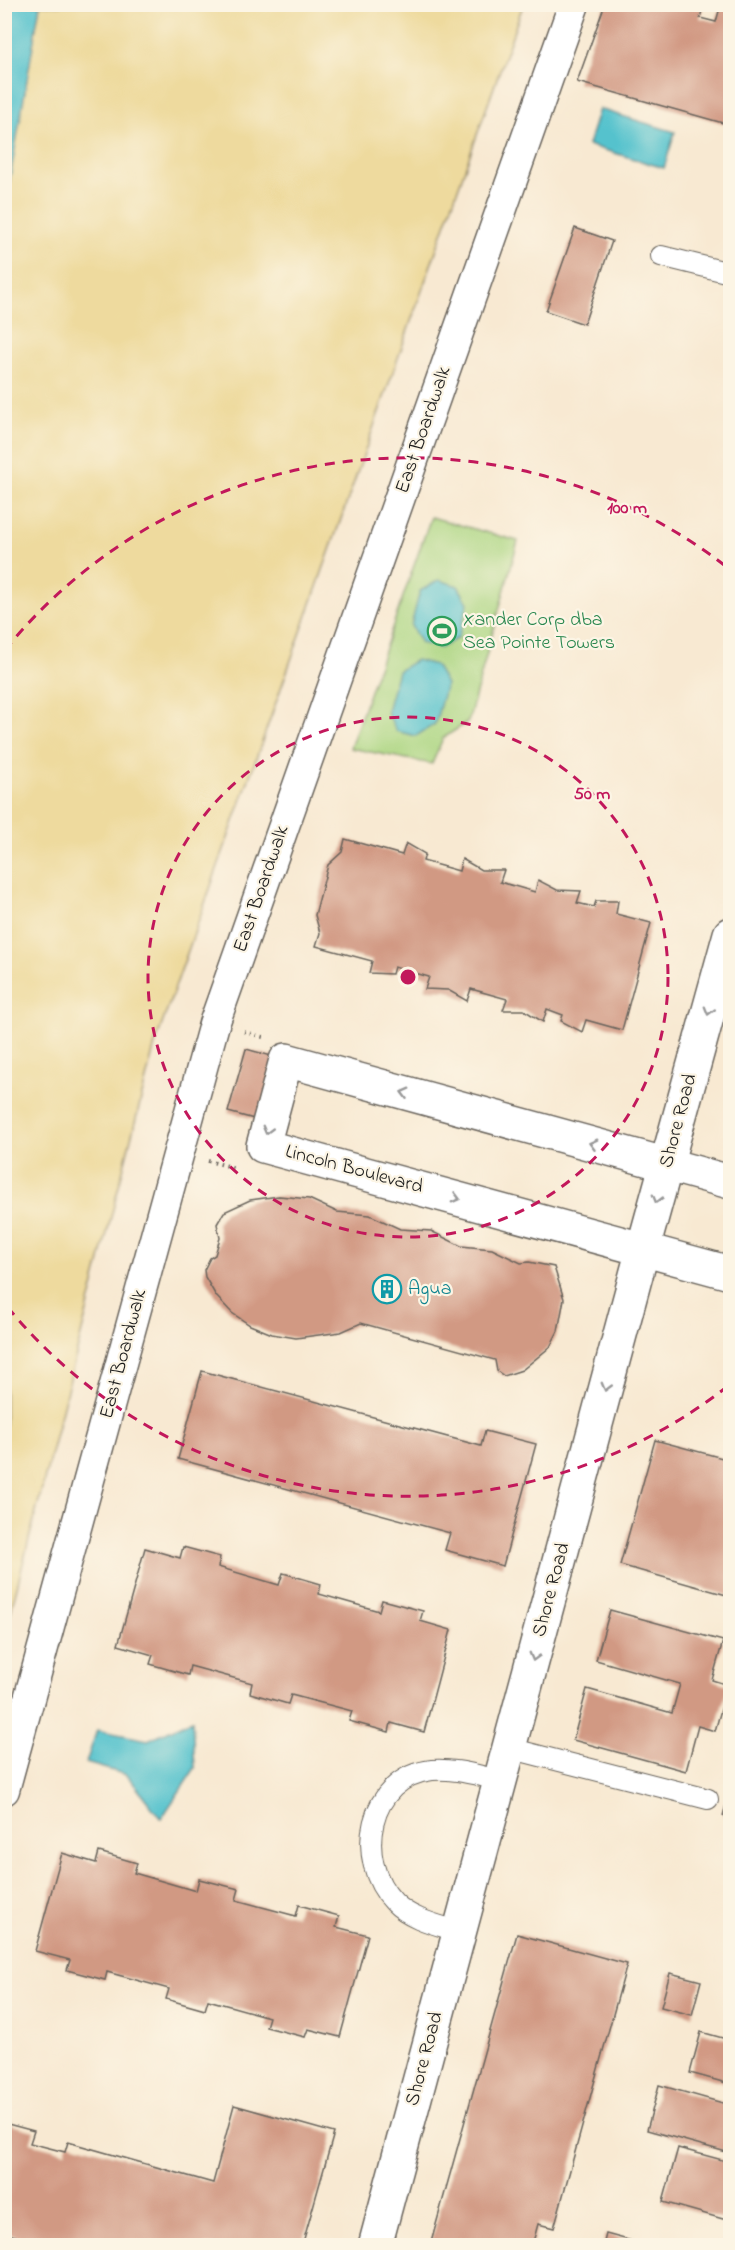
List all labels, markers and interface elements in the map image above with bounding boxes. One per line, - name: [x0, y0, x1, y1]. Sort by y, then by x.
- street label: East Boardwalk: [389, 362, 459, 498]
- text: 100 m: [607, 496, 647, 522]
- place label: Xander Corp dba Sea Pointe Towers: [463, 606, 615, 658]
- sports icon: Xander Corp dba Sea Pointe Towers: [426, 615, 458, 647]
- text: 50 m: [574, 782, 610, 808]
- street label: East Boardwalk: [227, 821, 297, 957]
- centre of rings: [398, 967, 418, 987]
- one-way arrow: [704, 1005, 716, 1016]
- street label: Shore Road: [653, 1071, 705, 1171]
- one-way arrow: [400, 1088, 411, 1100]
- one-way arrow: [262, 1124, 274, 1135]
- street label: Lincoln Boulevard: [282, 1138, 426, 1202]
- one-way arrow: [588, 1139, 598, 1152]
- one-way arrow: [450, 1191, 460, 1203]
- one-way arrow: [652, 1193, 664, 1204]
- building icon: Agua: [371, 1273, 403, 1305]
- place label: Agua: [408, 1275, 452, 1305]
- street label: East Boardwalk: [93, 1286, 155, 1422]
- one-way arrow: [601, 1381, 613, 1392]
- street label: Shore Road: [526, 1540, 578, 1640]
- one-way arrow: [528, 1651, 541, 1661]
- street label: Shore Road: [399, 2009, 451, 2109]

